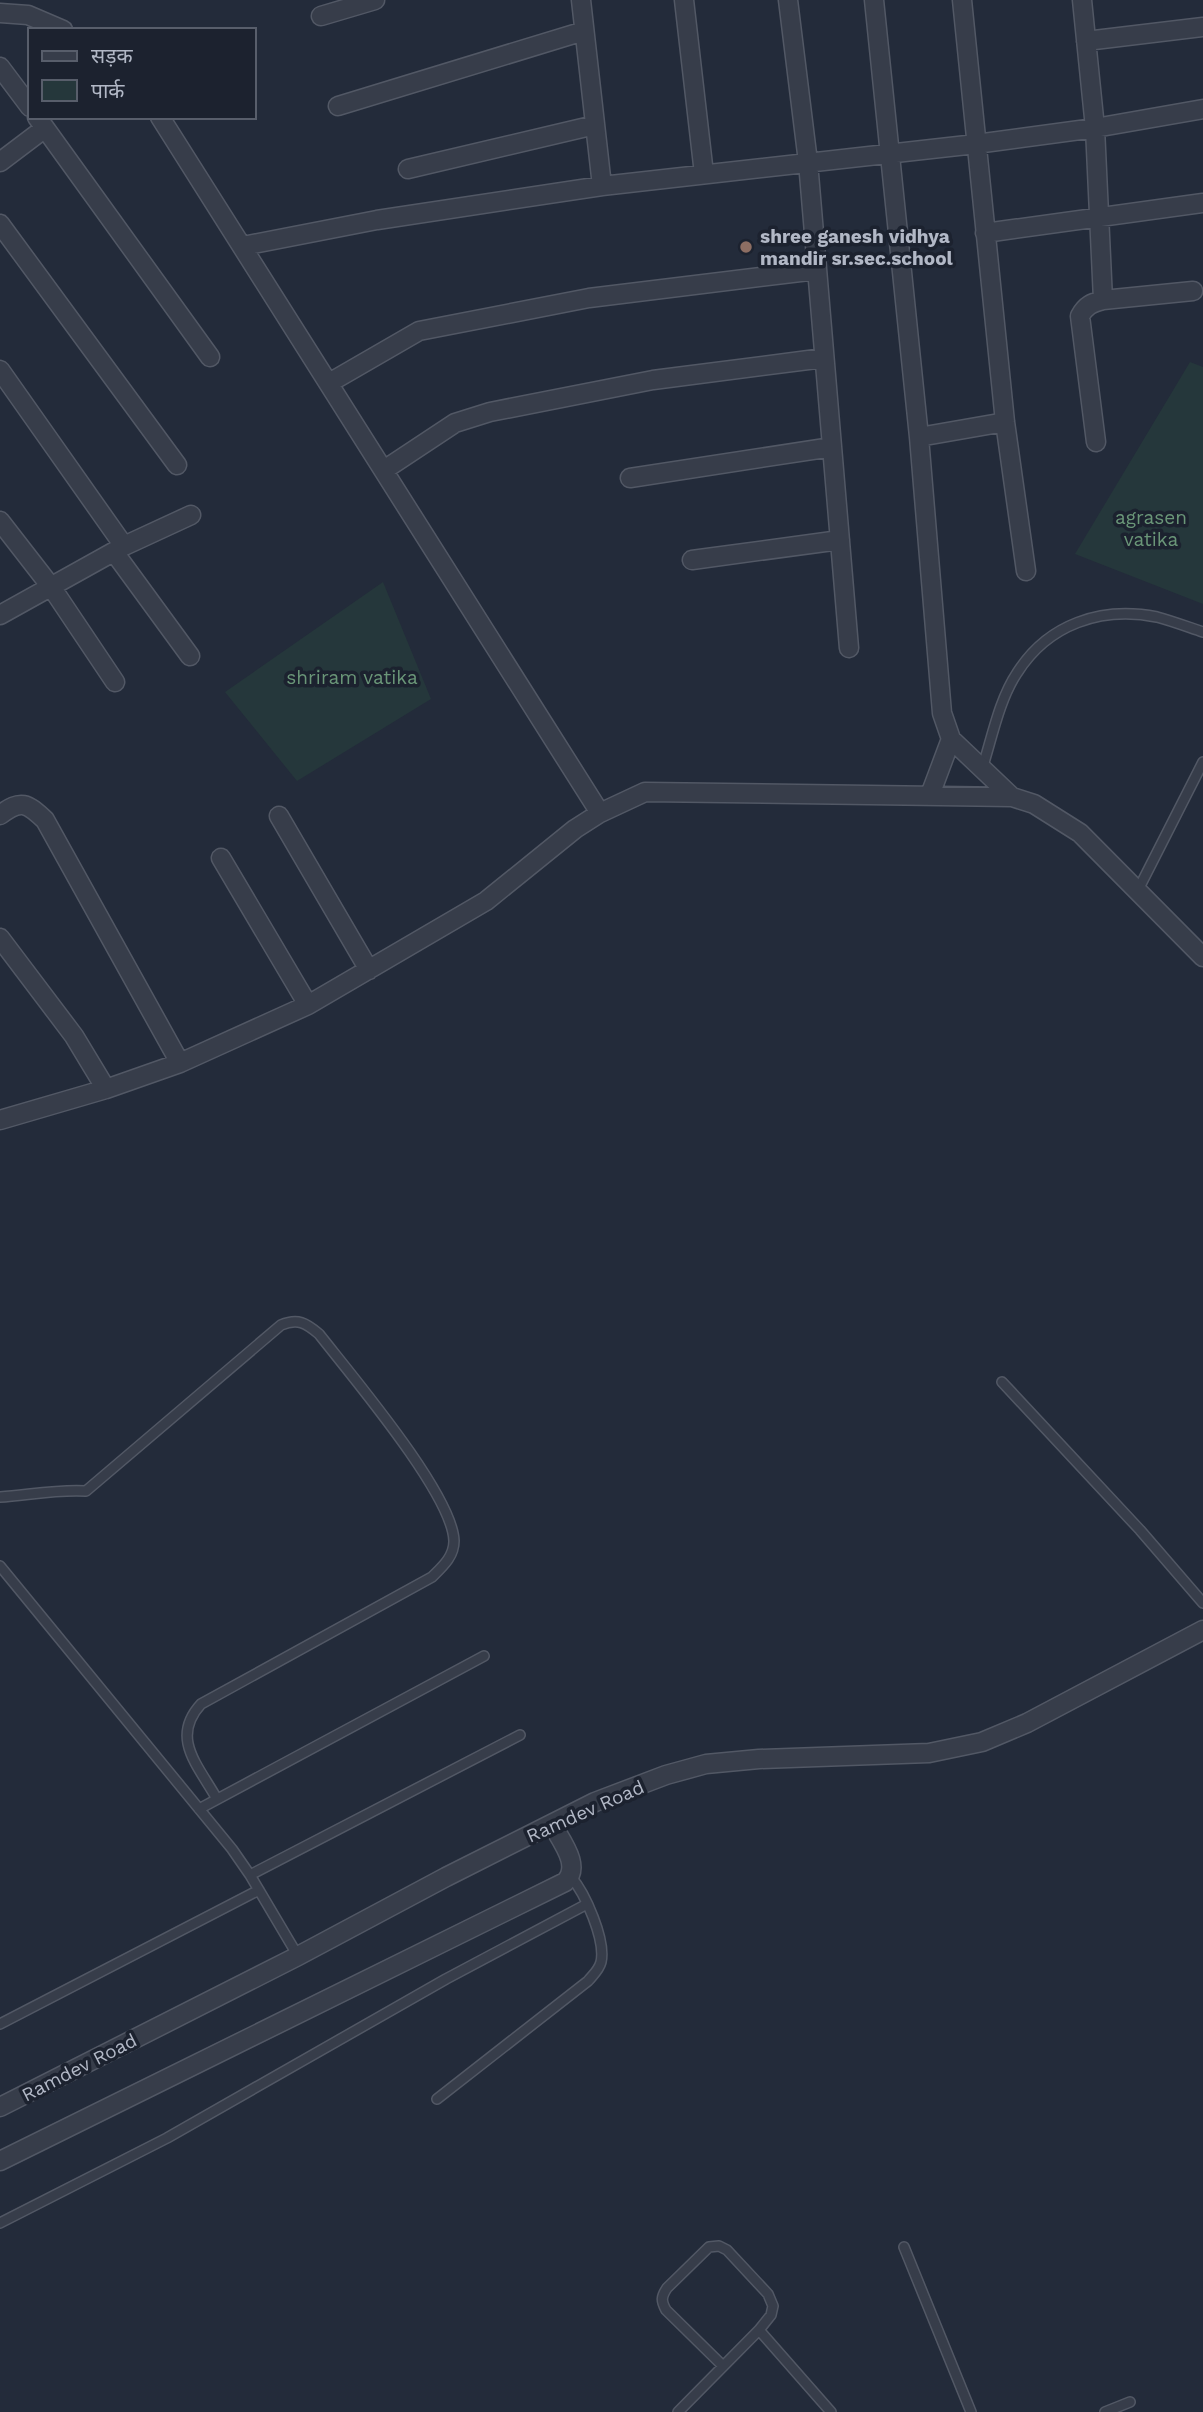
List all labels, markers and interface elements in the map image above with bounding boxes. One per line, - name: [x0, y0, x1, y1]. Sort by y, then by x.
- legend: [28, 28, 256, 119]
- text: सड़क: [91, 43, 133, 68]
- text: पार्क: [91, 78, 125, 103]
- place label: shree ganesh vidhya mandir sr.sec.school: [760, 225, 954, 270]
- marker: shree ganesh vidhya mandir sr.sec.school: [738, 239, 754, 255]
- park label: agrasen vatika: [1115, 506, 1187, 551]
- park label: shriram vatika: [286, 666, 418, 689]
- street label: Ramdev Road: [523, 1775, 648, 1848]
- street label: Ramdev Road: [18, 2029, 141, 2106]

